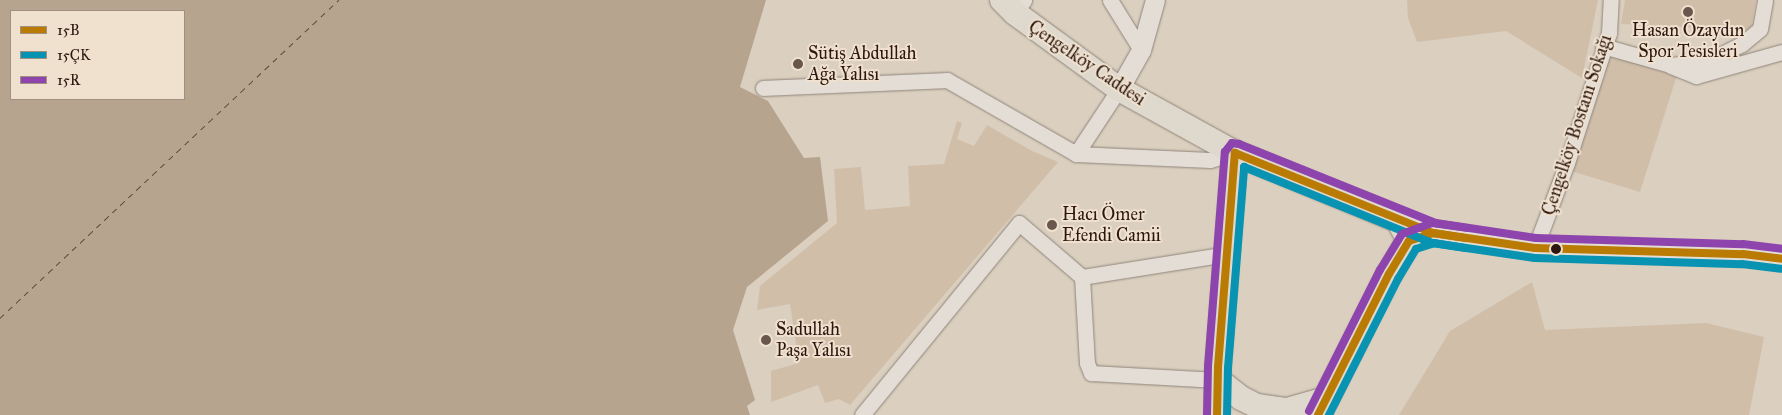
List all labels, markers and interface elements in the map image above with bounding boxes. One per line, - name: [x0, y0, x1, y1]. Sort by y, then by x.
- marker: Hasan Özaydın Spor Tesisleri: [1682, 6, 1694, 18]
- legend: [10, 10, 185, 100]
- street label: Çengelköy Caddesi: [1024, 16, 1150, 110]
- place label: Hasan Özaydın Spor Tesisleri: [1632, 20, 1744, 62]
- text: 15B: [57, 21, 80, 39]
- street label: Çengelköy Bostanı Sokağı: [1538, 32, 1616, 218]
- place label: Sütiş Abdullah Ağa Yalısı: [808, 43, 917, 86]
- text: 15ÇK: [57, 46, 91, 64]
- marker: Sütiş Abdullah Ağa Yalısı: [792, 58, 804, 70]
- text: 15R: [57, 71, 80, 89]
- place label: Hacı Ömer Efendi Camii: [1062, 204, 1161, 246]
- marker: Hacı Ömer Efendi Camii: [1046, 219, 1058, 231]
- unlabelled marker: [1551, 244, 1561, 254]
- place label: Sadullah Paşa Yalısı: [776, 319, 851, 362]
- marker: Sadullah Paşa Yalısı: [760, 334, 772, 346]

